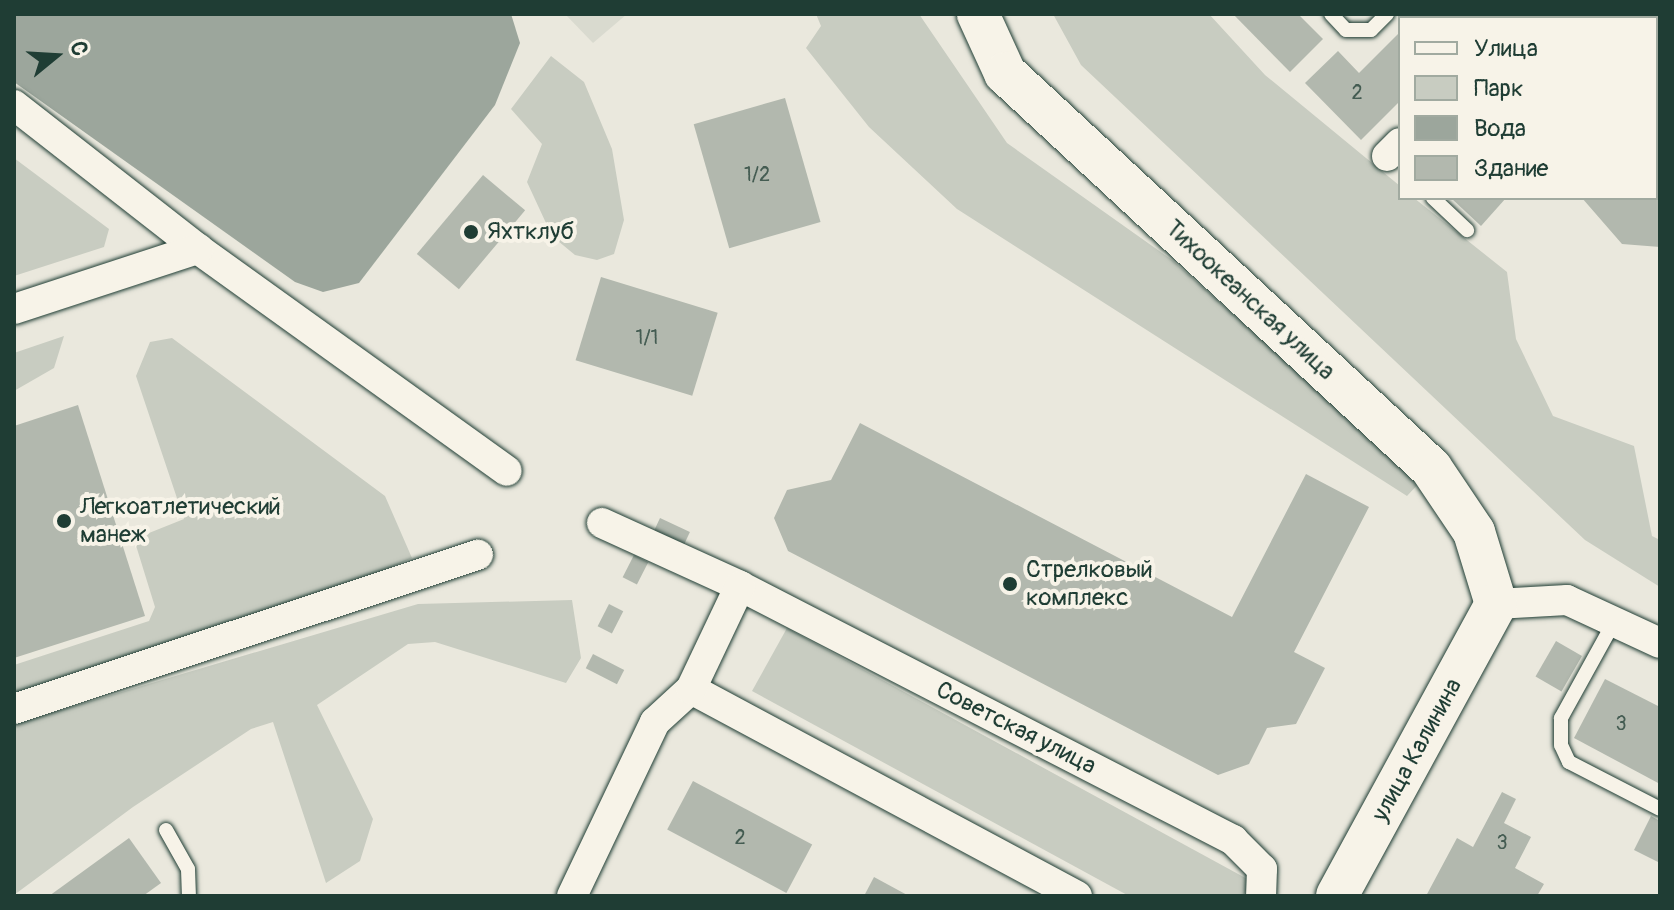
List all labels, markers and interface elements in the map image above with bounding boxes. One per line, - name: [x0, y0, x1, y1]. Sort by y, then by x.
- north arrow: [16, 16, 96, 96]
- legend: [1398, 16, 1658, 200]
- text: Улица: [1474, 34, 1538, 63]
- text: С: [63, 38, 94, 59]
- text: Парк: [1474, 74, 1523, 103]
- house number: 2: [1351, 80, 1363, 104]
- text: Вода: [1474, 114, 1526, 143]
- text: Здание: [1474, 154, 1548, 183]
- house number: 1/2: [744, 162, 770, 186]
- street label: Тихоокеанская улица: [1159, 214, 1341, 386]
- place label: Яхтклуб: [487, 218, 574, 246]
- marker: Яхтклуб: [462, 223, 480, 241]
- house number: 1/1: [636, 325, 658, 349]
- place label: Легкоатлетический манеж: [80, 493, 281, 549]
- marker: Легкоатлетический манеж: [55, 512, 73, 530]
- place label: Стрелковый комплекс: [1026, 556, 1153, 612]
- marker: Стрелковый комплекс: [1001, 575, 1019, 593]
- street label: улица Калинина: [1366, 673, 1468, 827]
- street label: Советская улица: [931, 675, 1101, 781]
- house number: 3: [1615, 711, 1627, 735]
- house number: 2: [734, 825, 746, 849]
- house number: 3: [1496, 830, 1508, 854]

